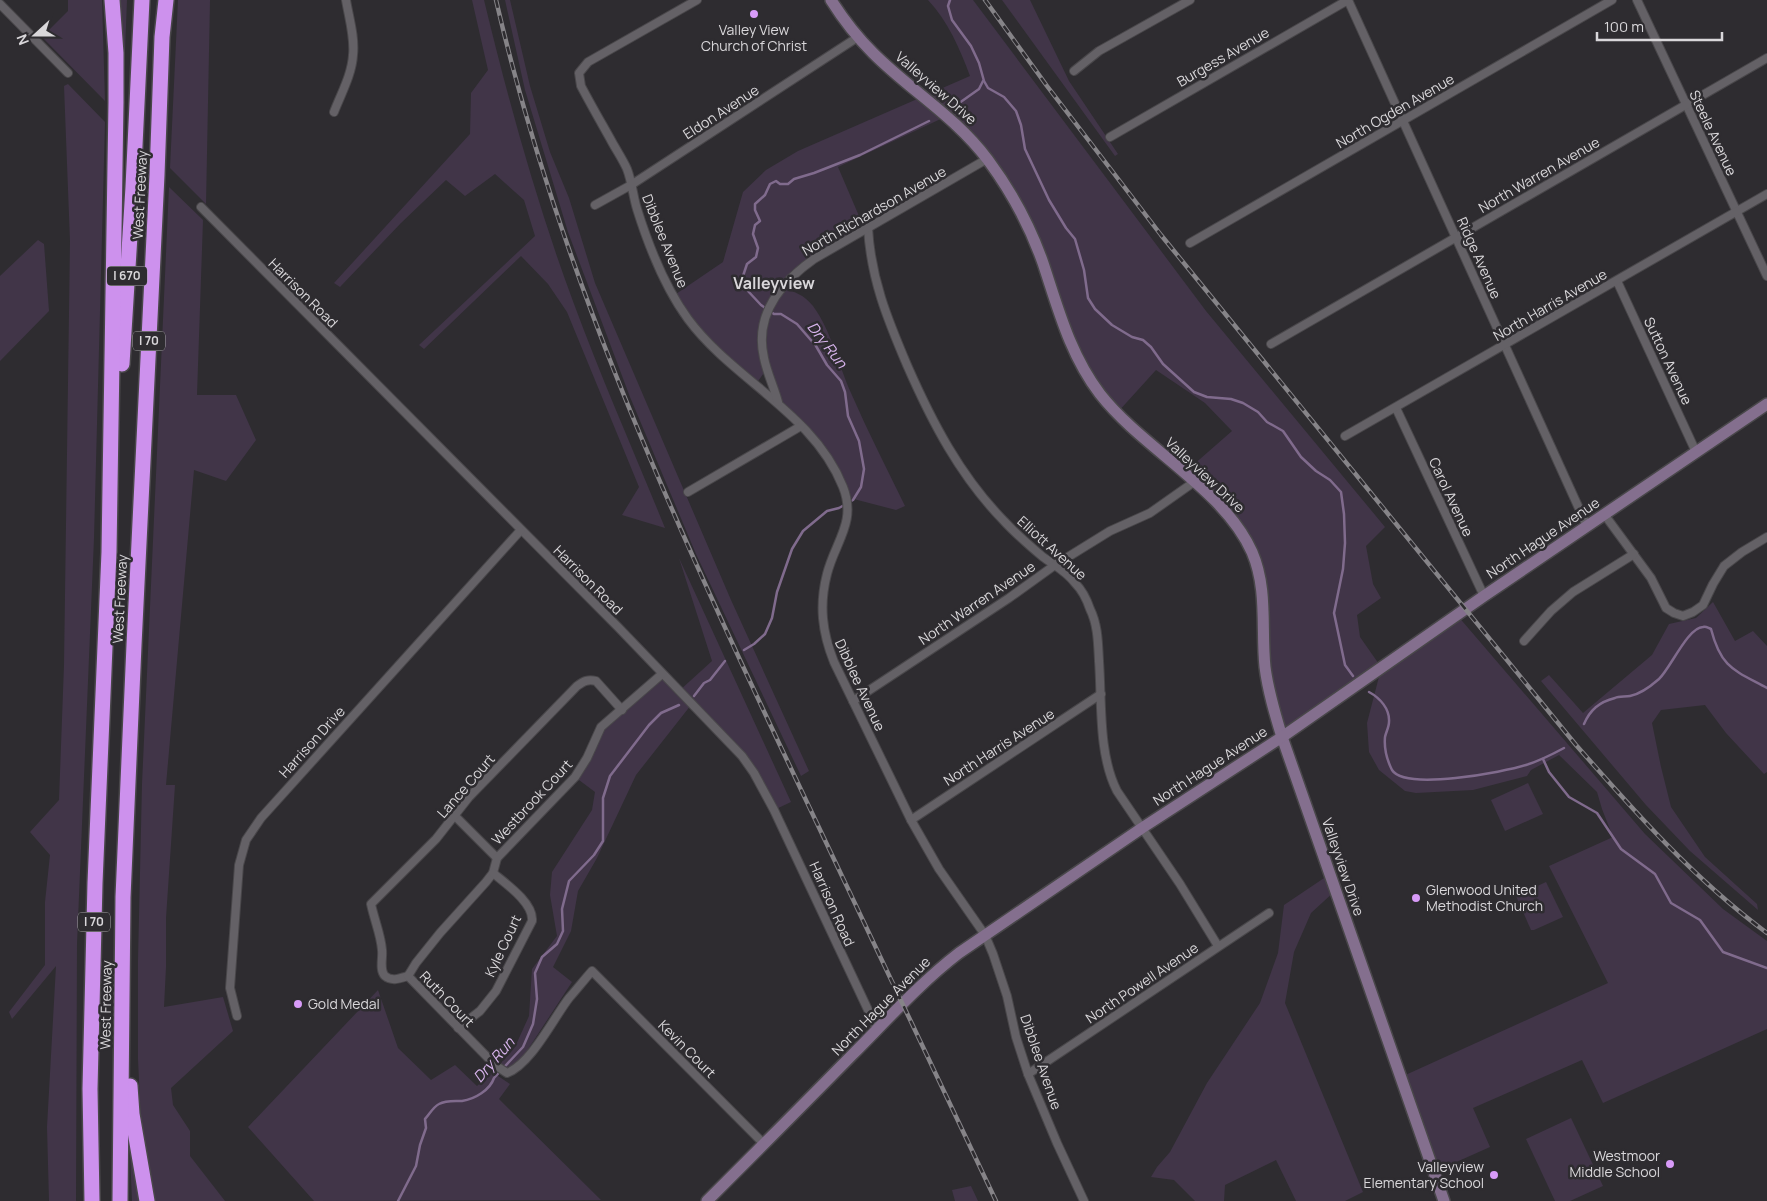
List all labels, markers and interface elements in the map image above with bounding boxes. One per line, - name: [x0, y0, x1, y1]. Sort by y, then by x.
- marker: Valley View Church of Christ: [748, 8, 760, 20]
- north arrow: [10, 10, 60, 60]
- scale bar: [1597, 10, 1722, 42]
- text: 100 m: [1604, 16, 1644, 37]
- place label: Valley View Church of Christ: [701, 20, 807, 55]
- street label: Burgess Avenue: [1173, 22, 1272, 91]
- text: N: [12, 32, 33, 48]
- street label: Valleyview Drive: [892, 47, 981, 128]
- street label: North Ogden Avenue: [1332, 69, 1457, 152]
- street label: Eldon Avenue: [679, 80, 762, 143]
- street label: Steele Avenue: [1685, 87, 1742, 179]
- street label: North Warren Avenue: [1475, 132, 1603, 217]
- street label: West Freeway: [128, 149, 151, 240]
- street label: North Richardson Avenue: [798, 161, 949, 260]
- street label: Dibblee Avenue: [638, 191, 693, 291]
- street label: Ridge Avenue: [1453, 214, 1506, 302]
- street label: Harrison Road: [265, 254, 342, 331]
- street label: North Harris Avenue: [1489, 264, 1610, 345]
- road number: I 670: [107, 266, 147, 286]
- district label: Valleyview: [733, 272, 815, 294]
- street label: Sutton Avenue: [1640, 314, 1697, 408]
- water label: Dry Run: [803, 317, 853, 373]
- road number: I 70: [133, 332, 165, 351]
- street label: Valleyview Drive: [1162, 433, 1249, 516]
- street label: Carol Avenue: [1425, 454, 1478, 539]
- street label: North Hague Avenue: [1482, 493, 1603, 583]
- street label: Elliott Avenue: [1014, 511, 1091, 584]
- street label: Harrison Road: [550, 541, 627, 618]
- street label: West Freeway: [108, 553, 131, 644]
- street label: North Warren Avenue: [915, 556, 1039, 649]
- street label: Dibblee Avenue: [831, 636, 890, 734]
- street label: Harrison Drive: [274, 702, 349, 782]
- street label: North Harris Avenue: [940, 704, 1058, 790]
- street label: North Hague Avenue: [1149, 722, 1270, 810]
- street label: Lance Court: [433, 749, 499, 822]
- street label: Westbrook Court: [487, 755, 576, 848]
- street label: Valleyview Drive: [1318, 815, 1369, 918]
- street label: Harrison Road: [805, 859, 860, 949]
- place label: Glenwood United Methodist Church: [1426, 880, 1543, 915]
- marker: Glenwood United Methodist Church: [1410, 892, 1422, 904]
- street label: Kyle Court: [480, 911, 525, 980]
- road number: I 70: [78, 912, 110, 932]
- street label: North Powell Avenue: [1082, 938, 1202, 1027]
- street label: North Hague Avenue: [827, 952, 934, 1059]
- street label: West Freeway: [95, 960, 116, 1050]
- street label: Ruth Court: [416, 966, 479, 1031]
- place label: Gold Medal: [308, 994, 380, 1013]
- marker: Gold Medal: [292, 998, 304, 1010]
- street label: Dibblee Avenue: [1016, 1012, 1067, 1112]
- street label: Kevin Court: [654, 1016, 721, 1082]
- water label: Dry Run: [468, 1032, 520, 1087]
- place label: Westmoor Middle School: [1570, 1146, 1660, 1181]
- place label: Valleyview Elementary School: [1364, 1157, 1484, 1192]
- marker: Westmoor Middle School: [1664, 1158, 1676, 1170]
- marker: Valleyview Elementary School: [1488, 1169, 1500, 1181]

